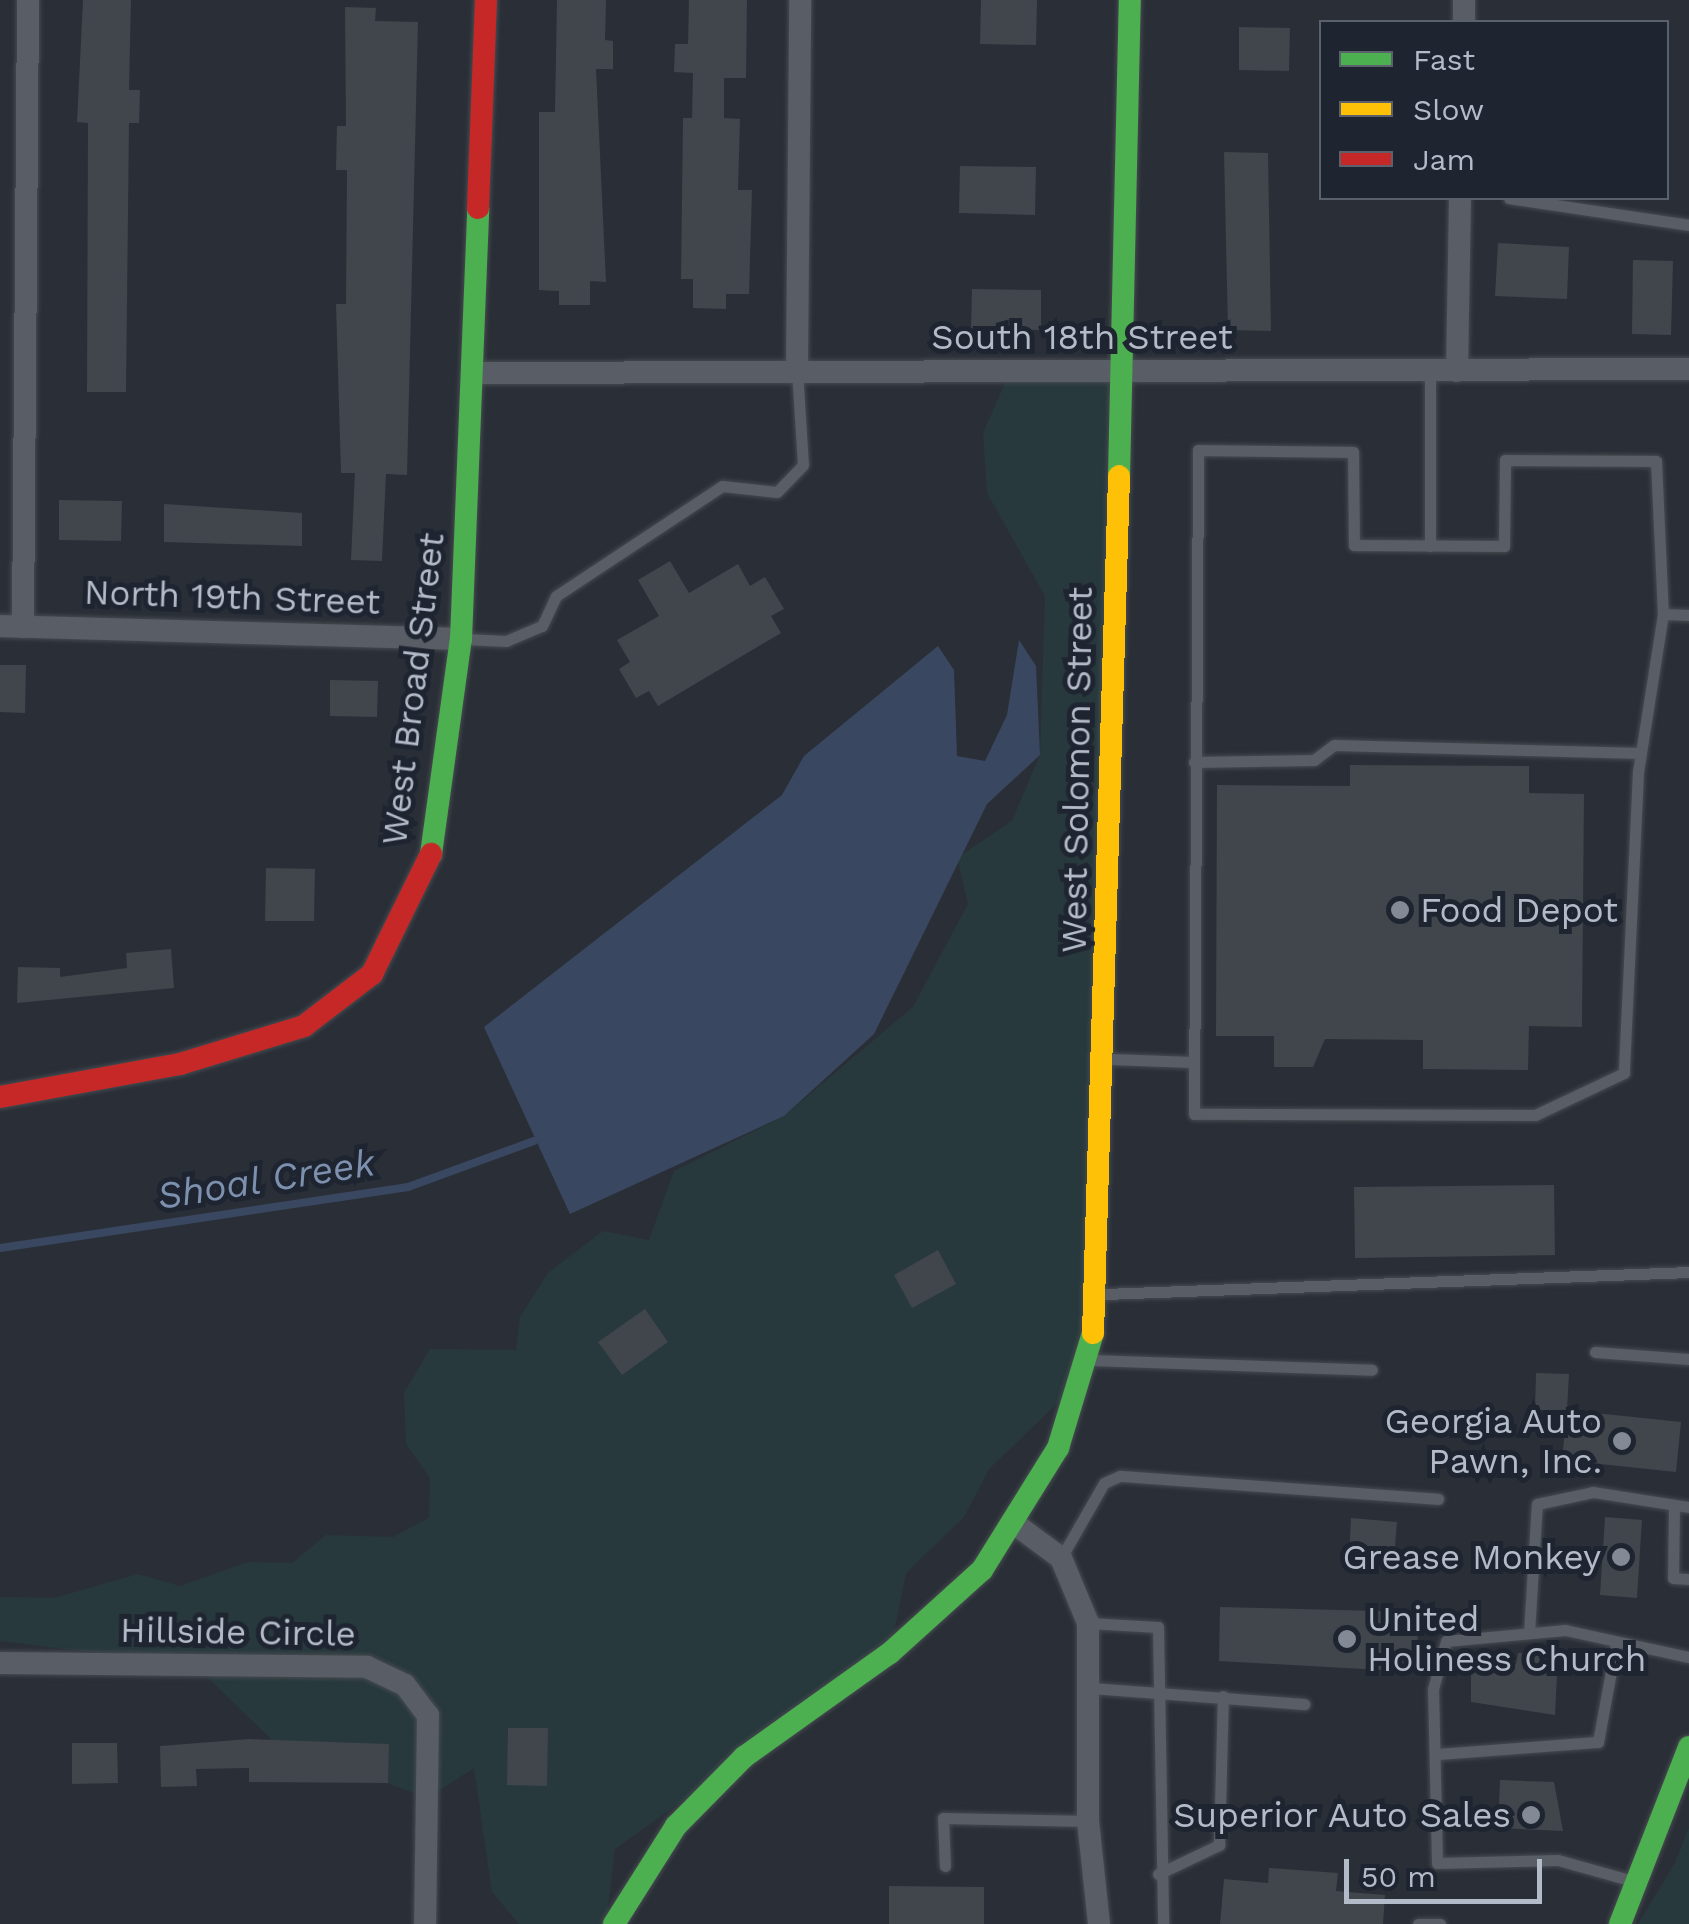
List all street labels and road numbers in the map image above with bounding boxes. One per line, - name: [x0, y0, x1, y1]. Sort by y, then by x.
- street label: South 18th Street: [931, 316, 1233, 358]
- street label: West Broad Street: [373, 530, 453, 848]
- street label: North 19th Street: [83, 571, 381, 623]
- street label: West Solomon Street: [1053, 587, 1101, 953]
- street label: Hillside Circle: [120, 1609, 356, 1655]

